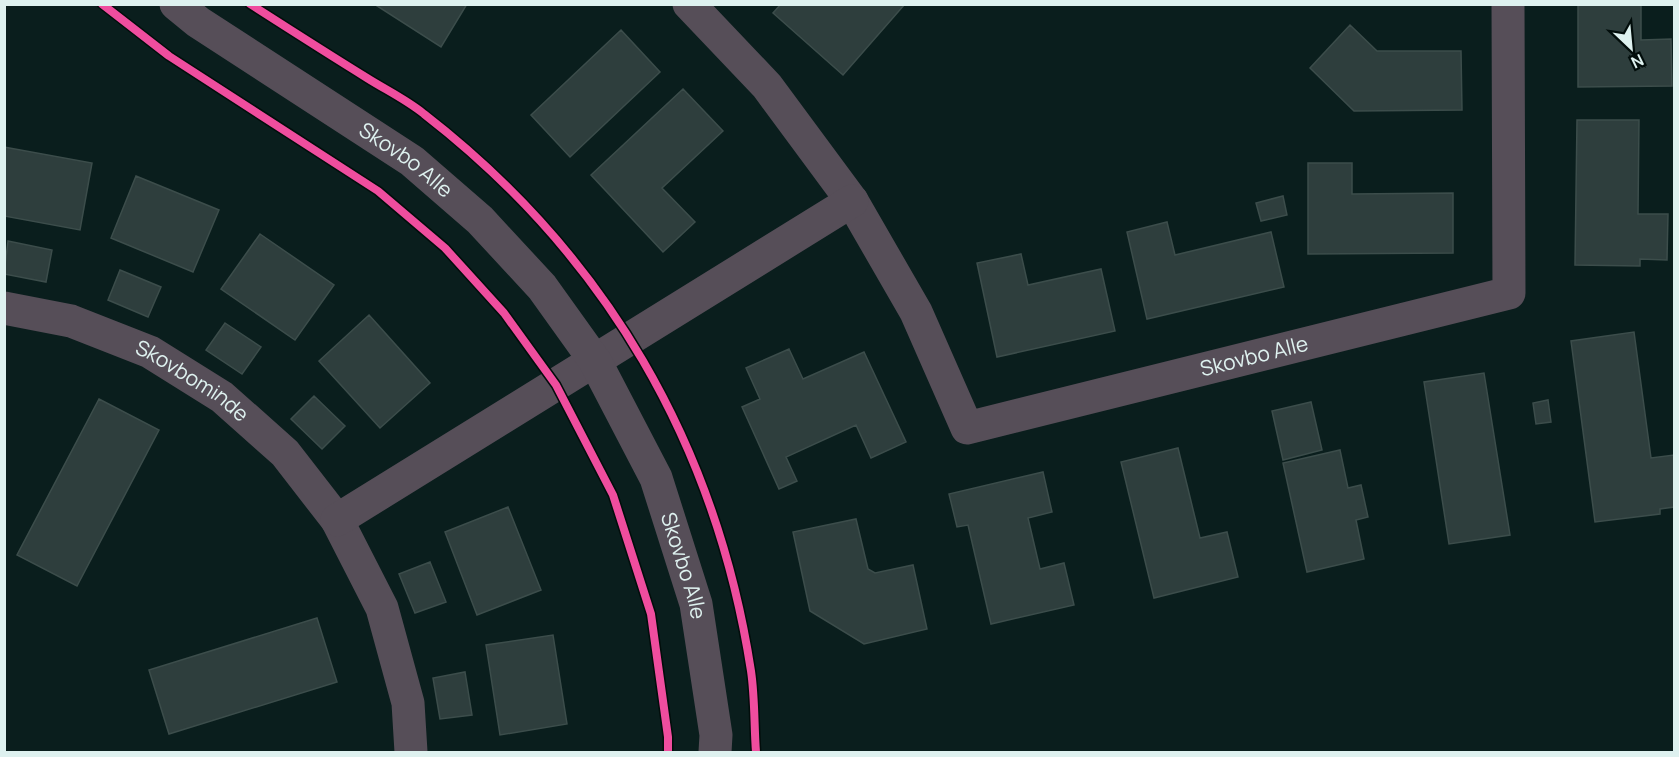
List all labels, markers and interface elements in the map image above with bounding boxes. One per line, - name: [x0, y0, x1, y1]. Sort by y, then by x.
- north arrow: [1601, 18, 1661, 78]
- text: N: [1628, 49, 1648, 74]
- street label: Skovbo Alle: [354, 115, 459, 203]
- street label: Skovbo Alle: [1197, 329, 1311, 382]
- street label: Skovbominde: [132, 333, 255, 427]
- street label: Skovbo Alle: [655, 509, 713, 621]

